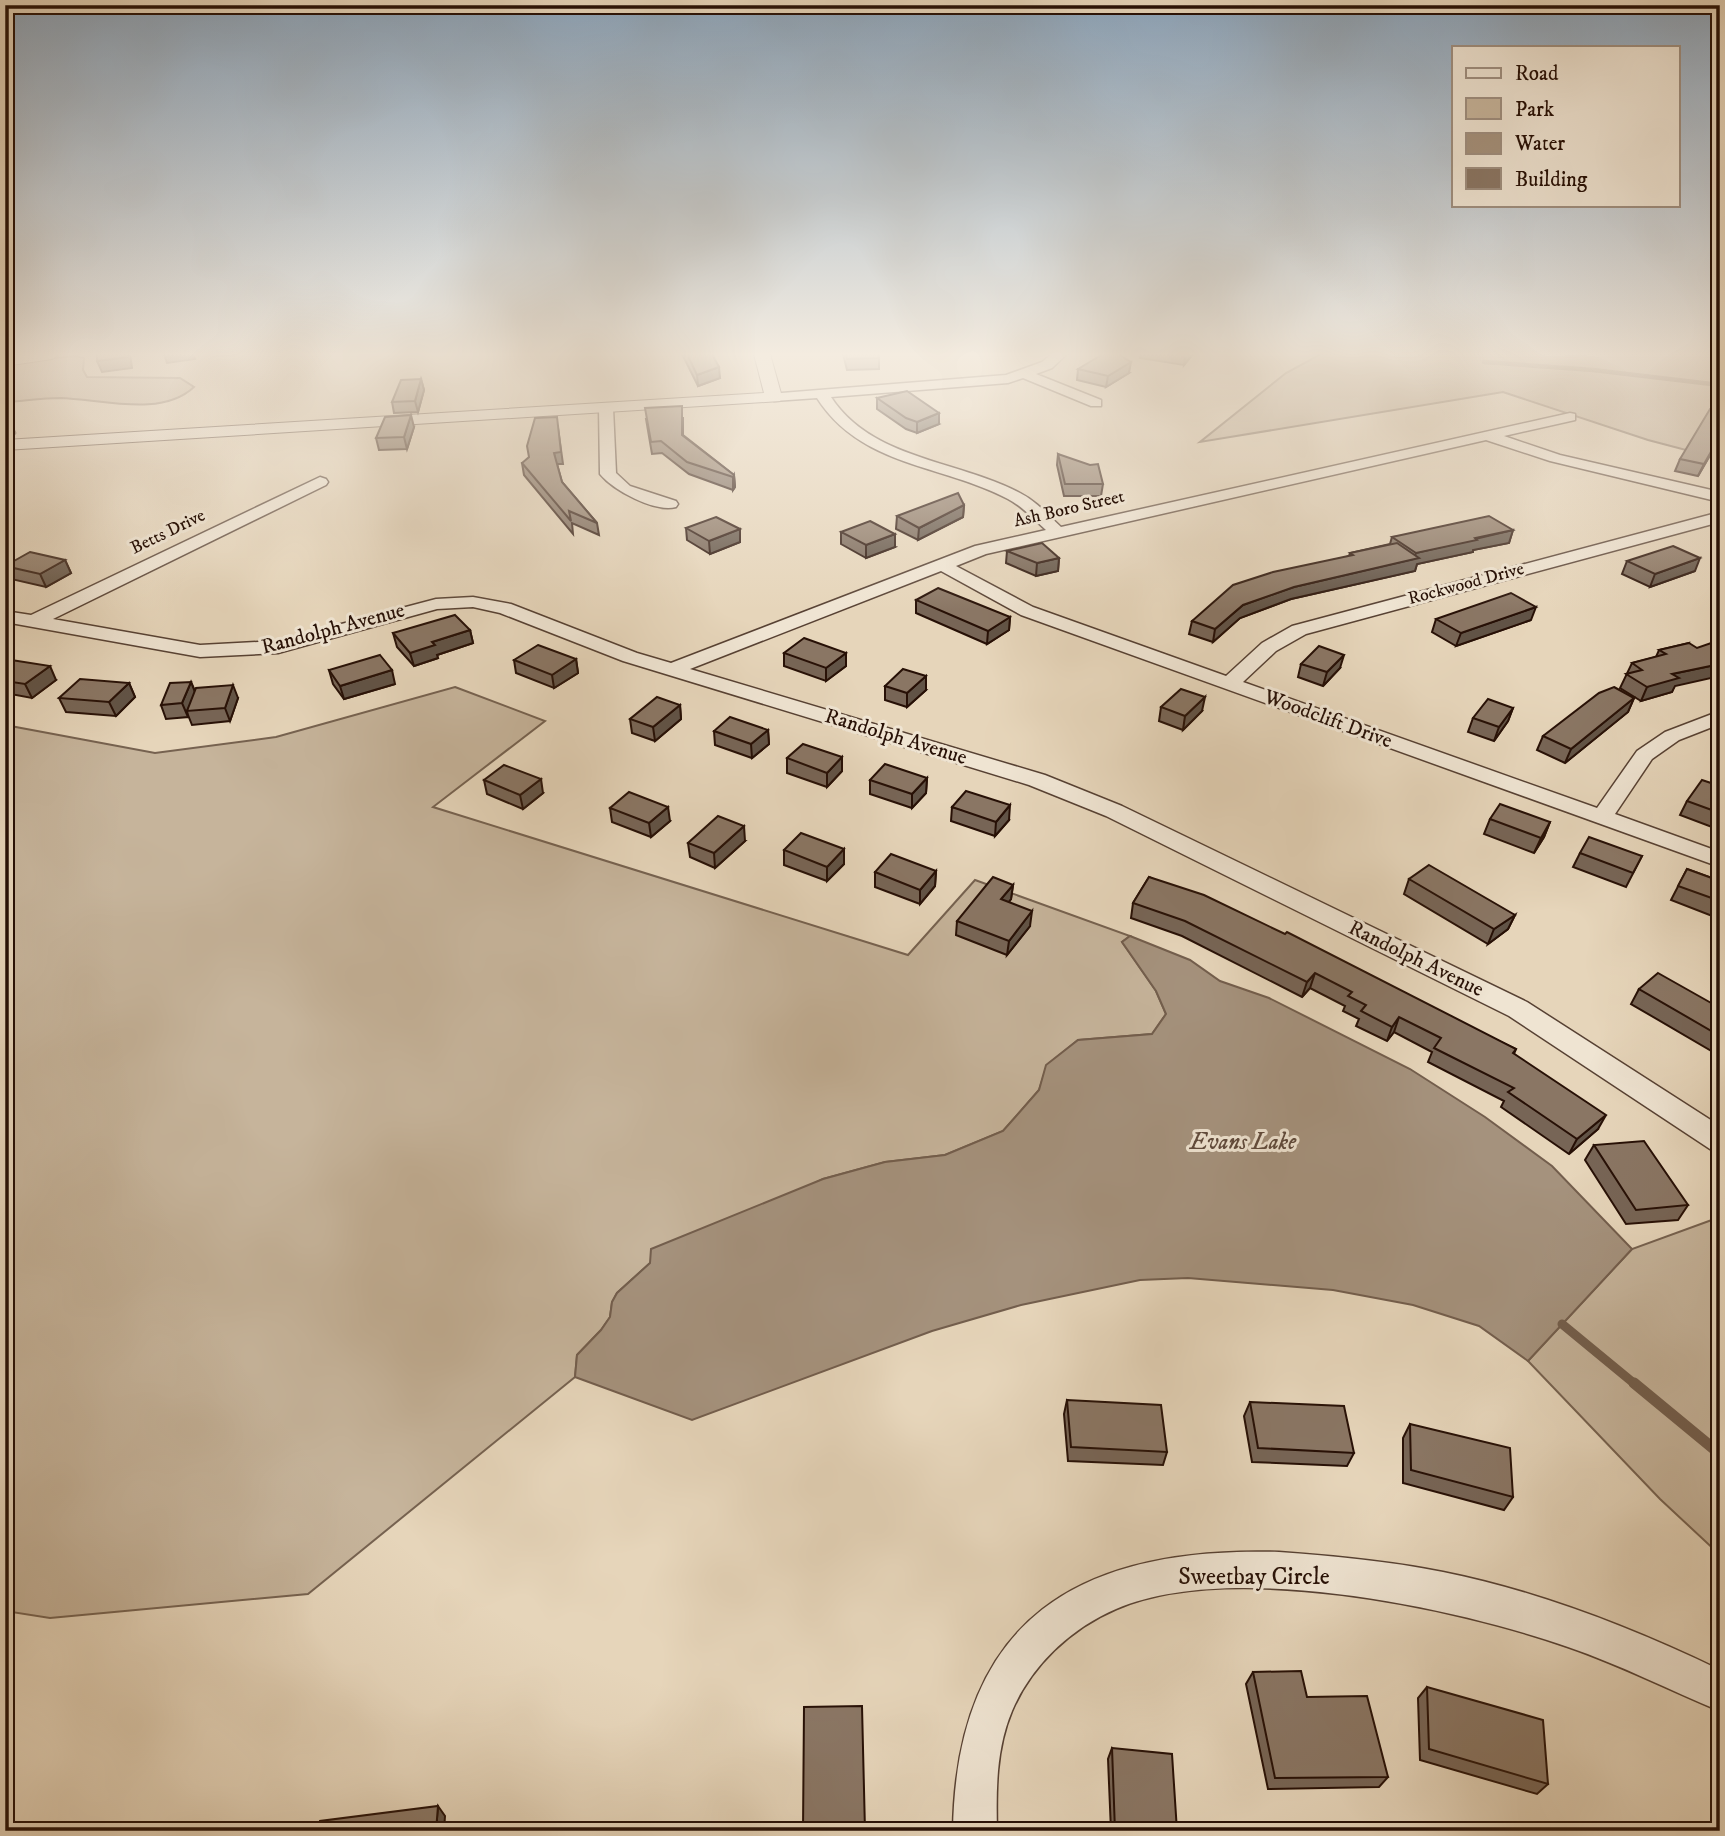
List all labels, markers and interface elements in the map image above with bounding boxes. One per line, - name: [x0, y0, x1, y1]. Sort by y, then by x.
- legend: [1452, 46, 1680, 206]
- text: Road: [1515, 61, 1559, 87]
- text: Park: [1515, 97, 1555, 123]
- text: Water: [1514, 131, 1565, 157]
- text: Building: [1515, 167, 1588, 193]
- street label: Ash Boro Street: [1012, 486, 1127, 532]
- street label: Betts Drive: [127, 505, 209, 559]
- street label: Rockwood Drive: [1406, 558, 1526, 610]
- street label: Randolph Avenue: [259, 597, 408, 661]
- street label: Woodclift Drive: [1259, 683, 1396, 754]
- street label: Randolph Avenue: [822, 703, 970, 771]
- street label: Randolph Avenue: [1344, 915, 1488, 1003]
- water label: Evans Lake: [1188, 1128, 1297, 1157]
- street label: Sweetbay Circle: [1178, 1562, 1330, 1592]

